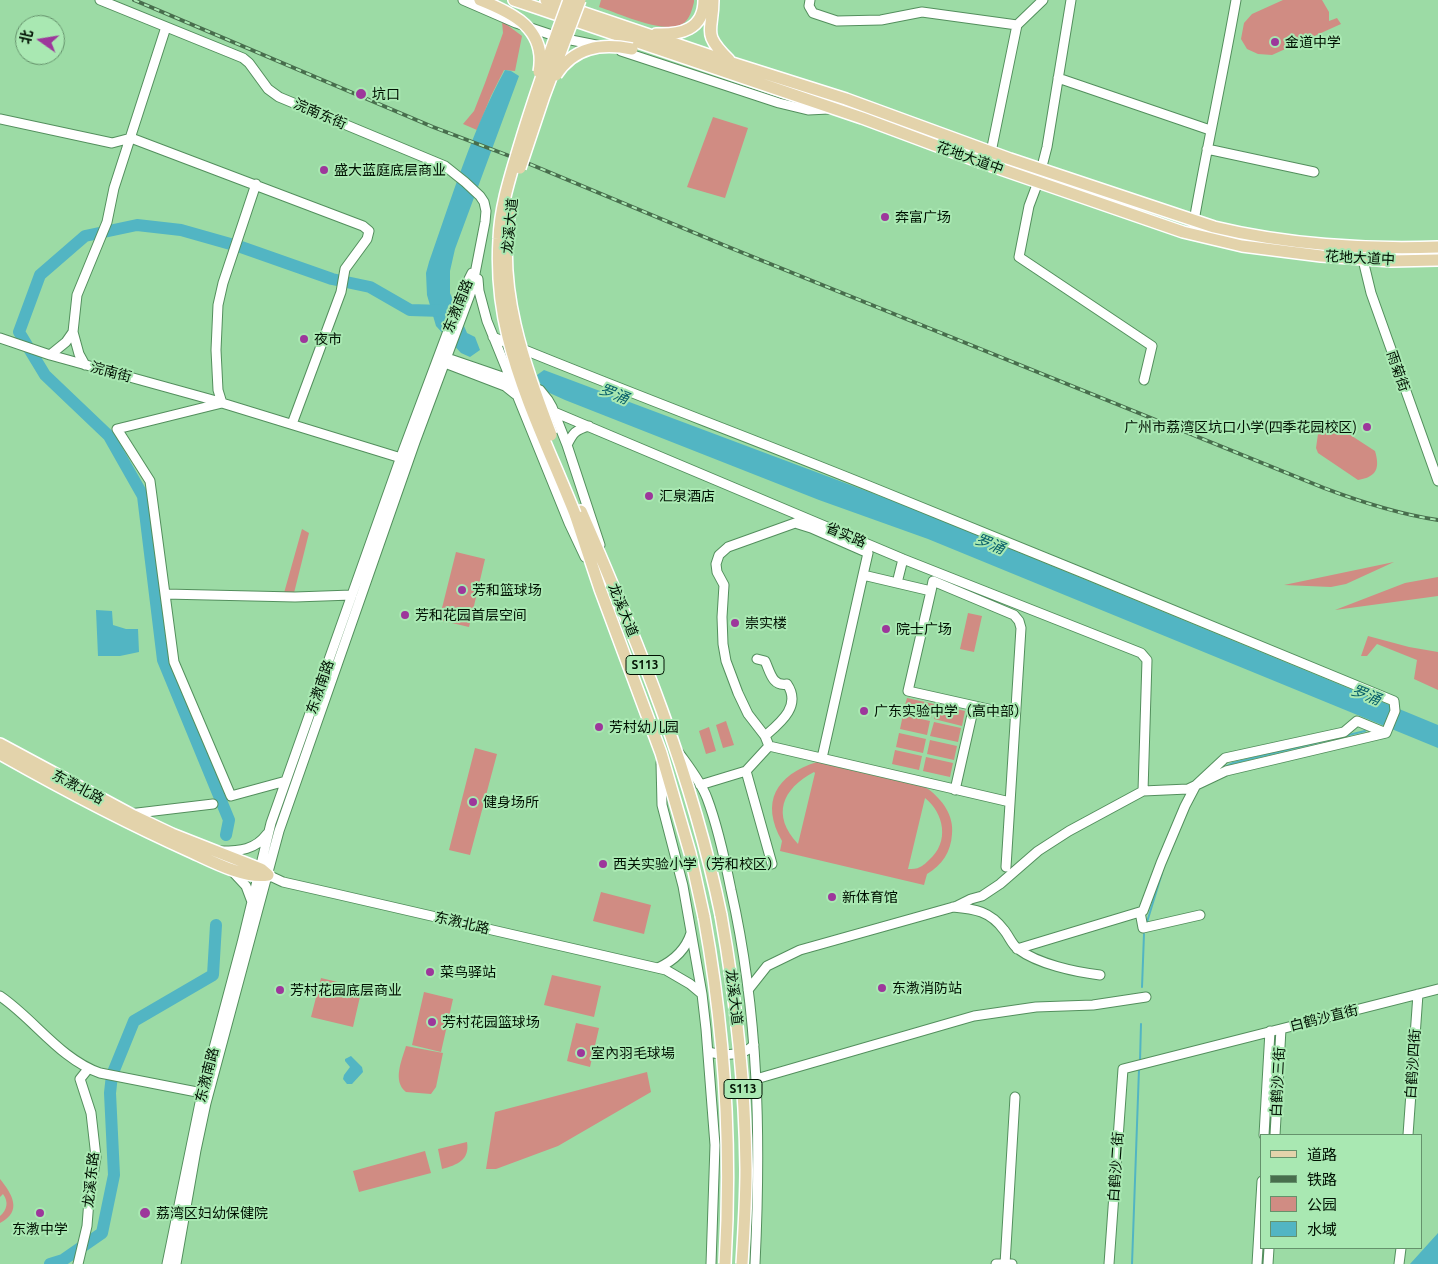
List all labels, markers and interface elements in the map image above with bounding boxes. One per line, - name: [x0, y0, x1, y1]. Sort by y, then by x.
- north arrow: [15, 15, 65, 65]
- text: 北: [17, 28, 36, 45]
- place label: 金道中学: [1285, 34, 1341, 50]
- marker: 金道中学: [1269, 36, 1281, 48]
- place label: 坑口: [372, 86, 400, 102]
- marker: 坑口: [354, 87, 368, 101]
- street label: 浣南东街: [291, 95, 349, 133]
- street label: 花地大道中: [934, 138, 1006, 178]
- place label: 盛大蓝庭底层商业: [334, 162, 446, 178]
- marker: 盛大蓝庭底层商业: [318, 164, 330, 176]
- street label: 龙溪大道: [499, 197, 521, 255]
- place label: 奔富广场: [895, 209, 951, 225]
- marker: 奔富广场: [879, 211, 891, 223]
- street label: 花地大道中: [1325, 248, 1395, 268]
- street label: 东漖南路: [440, 277, 476, 335]
- place label: 夜市: [314, 331, 342, 347]
- marker: 夜市: [298, 333, 310, 345]
- street label: 雨菊街: [1383, 348, 1413, 394]
- street label: 浣南街: [89, 358, 133, 386]
- water label: 罗涌: [597, 380, 631, 408]
- place label: 广州市荔湾区坑口小学(四季花园校区): [1124, 419, 1357, 435]
- marker: 广州市荔湾区坑口小学(四季花园校区): [1361, 421, 1373, 433]
- place label: 汇泉酒店: [659, 488, 715, 504]
- marker: 汇泉酒店: [643, 490, 655, 502]
- street label: 省实路: [823, 519, 869, 551]
- water label: 罗涌: [973, 530, 1007, 558]
- street label: 龙溪大道: [605, 581, 641, 639]
- place label: 芳和篮球场: [472, 582, 542, 598]
- marker: 芳和篮球场: [456, 584, 468, 596]
- place label: 芳和花园首层空间: [415, 607, 527, 623]
- marker: 芳和花园首层空间: [399, 609, 411, 621]
- place label: 崇实楼: [745, 615, 787, 631]
- marker: 崇实楼: [729, 617, 741, 629]
- place label: 院士广场: [896, 621, 952, 637]
- marker: 院士广场: [880, 623, 892, 635]
- road number: S113: [626, 656, 664, 674]
- street label: 东漖南路: [303, 658, 337, 716]
- water label: 罗涌: [1349, 681, 1383, 709]
- place label: 广东实验中学（高中部）: [874, 703, 1028, 719]
- marker: 广东实验中学（高中部）: [858, 705, 870, 717]
- place label: 芳村幼儿园: [609, 719, 679, 735]
- marker: 芳村幼儿园: [593, 721, 605, 733]
- street label: 东漖北路: [49, 766, 107, 808]
- place label: 健身场所: [483, 794, 539, 810]
- marker: 健身场所: [467, 796, 479, 808]
- place label: 西关实验小学（芳和校区）: [613, 856, 781, 872]
- marker: 西关实验小学（芳和校区）: [597, 858, 609, 870]
- place label: 新体育馆: [842, 889, 898, 905]
- marker: 新体育馆: [826, 891, 838, 903]
- street label: 东漖北路: [433, 909, 491, 937]
- place label: 菜鸟驿站: [440, 964, 496, 980]
- marker: 菜鸟驿站: [424, 966, 436, 978]
- street label: 龙溪大道: [722, 968, 746, 1026]
- place label: 东漖消防站: [892, 980, 962, 996]
- place label: 芳村花园底层商业: [290, 982, 402, 998]
- marker: 东漖消防站: [876, 982, 888, 994]
- marker: 芳村花园底层商业: [274, 984, 286, 996]
- street label: 白鹤沙直街: [1288, 1001, 1360, 1035]
- place label: 芳村花园篮球场: [442, 1014, 540, 1030]
- marker: 芳村花园篮球场: [426, 1016, 438, 1028]
- street label: 白鹤沙四街: [1402, 1028, 1424, 1100]
- place label: 室內羽毛球場: [591, 1045, 675, 1061]
- street label: 东漖南路: [192, 1046, 222, 1104]
- marker: 室內羽毛球場: [575, 1047, 587, 1059]
- street label: 白鹤沙三街: [1268, 1047, 1288, 1117]
- road number: S113: [724, 1080, 762, 1098]
- street label: 白鹤沙二街: [1105, 1131, 1127, 1203]
- legend: [1260, 1134, 1423, 1249]
- text: 道路: [1307, 1146, 1337, 1163]
- street label: 龙溪东路: [80, 1151, 102, 1209]
- text: 铁路: [1307, 1171, 1337, 1188]
- text: 公园: [1307, 1196, 1337, 1213]
- place label: 荔湾区妇幼保健院: [156, 1205, 268, 1221]
- marker: 荔湾区妇幼保健院: [138, 1206, 152, 1220]
- marker: 东漖中学: [34, 1207, 46, 1219]
- place label: 东漖中学: [12, 1221, 68, 1237]
- text: 水域: [1307, 1221, 1337, 1238]

